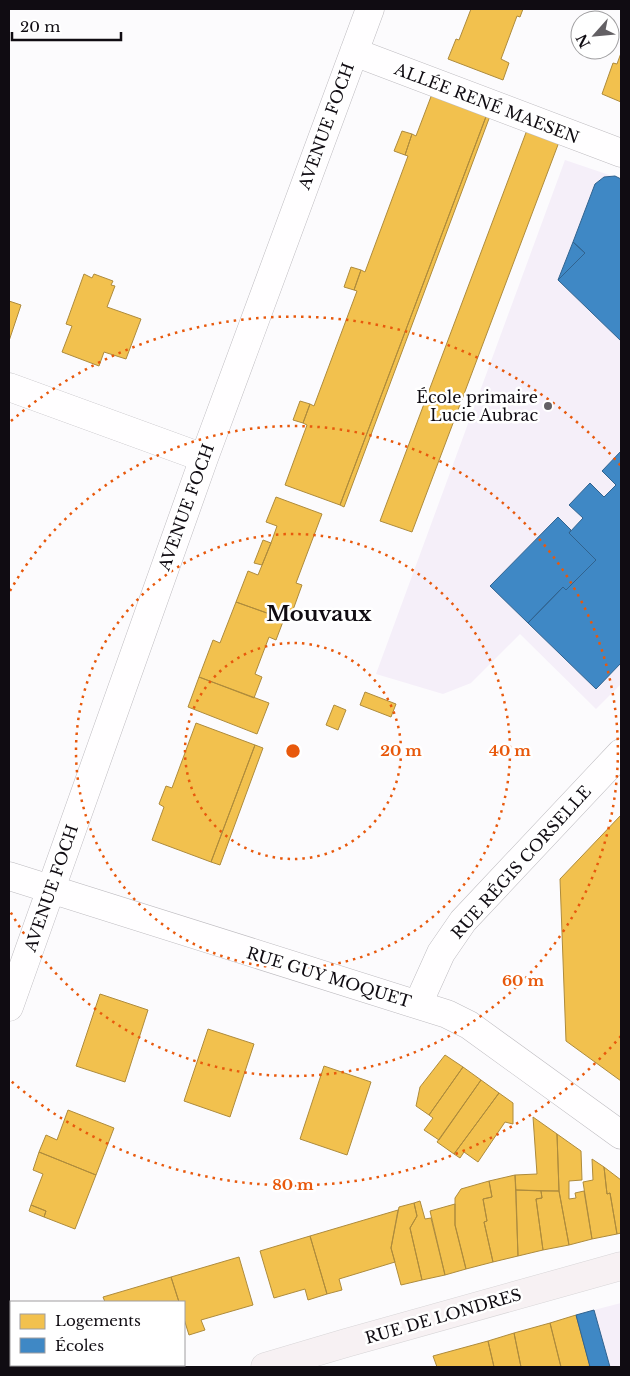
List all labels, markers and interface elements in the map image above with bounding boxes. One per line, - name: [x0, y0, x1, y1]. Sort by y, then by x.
- scale bar: [12, 10, 121, 42]
- north arrow: [570, 10, 620, 60]
- text: 20 m: [20, 17, 60, 36]
- text: N: [572, 31, 594, 51]
- street label: ALLÉE RENÉ MAESEN: [391, 58, 582, 147]
- street label: AVENUE FOCH: [293, 60, 358, 193]
- place label: École primaire Lucie Aubrac: [416, 387, 538, 425]
- marker: École primaire Lucie Aubrac: [542, 400, 554, 412]
- street label: AVENUE FOCH: [153, 441, 218, 574]
- district label: Mouvaux: [266, 601, 372, 627]
- text: 20 m: [380, 741, 422, 760]
- text: 40 m: [489, 741, 531, 760]
- centre of rings: [284, 742, 302, 760]
- street label: RUE RÉGIS CORSELLE: [447, 781, 595, 943]
- street label: AVENUE FOCH: [20, 822, 82, 955]
- street label: RUE GUY MOQUET: [244, 942, 414, 1012]
- text: 60 m: [502, 971, 544, 990]
- text: 80 m: [272, 1175, 314, 1194]
- street label: RUE DE LONDRES: [362, 1284, 524, 1348]
- legend: [10, 1301, 185, 1366]
- text: Logements: [55, 1311, 141, 1330]
- text: Écoles: [55, 1336, 104, 1355]

